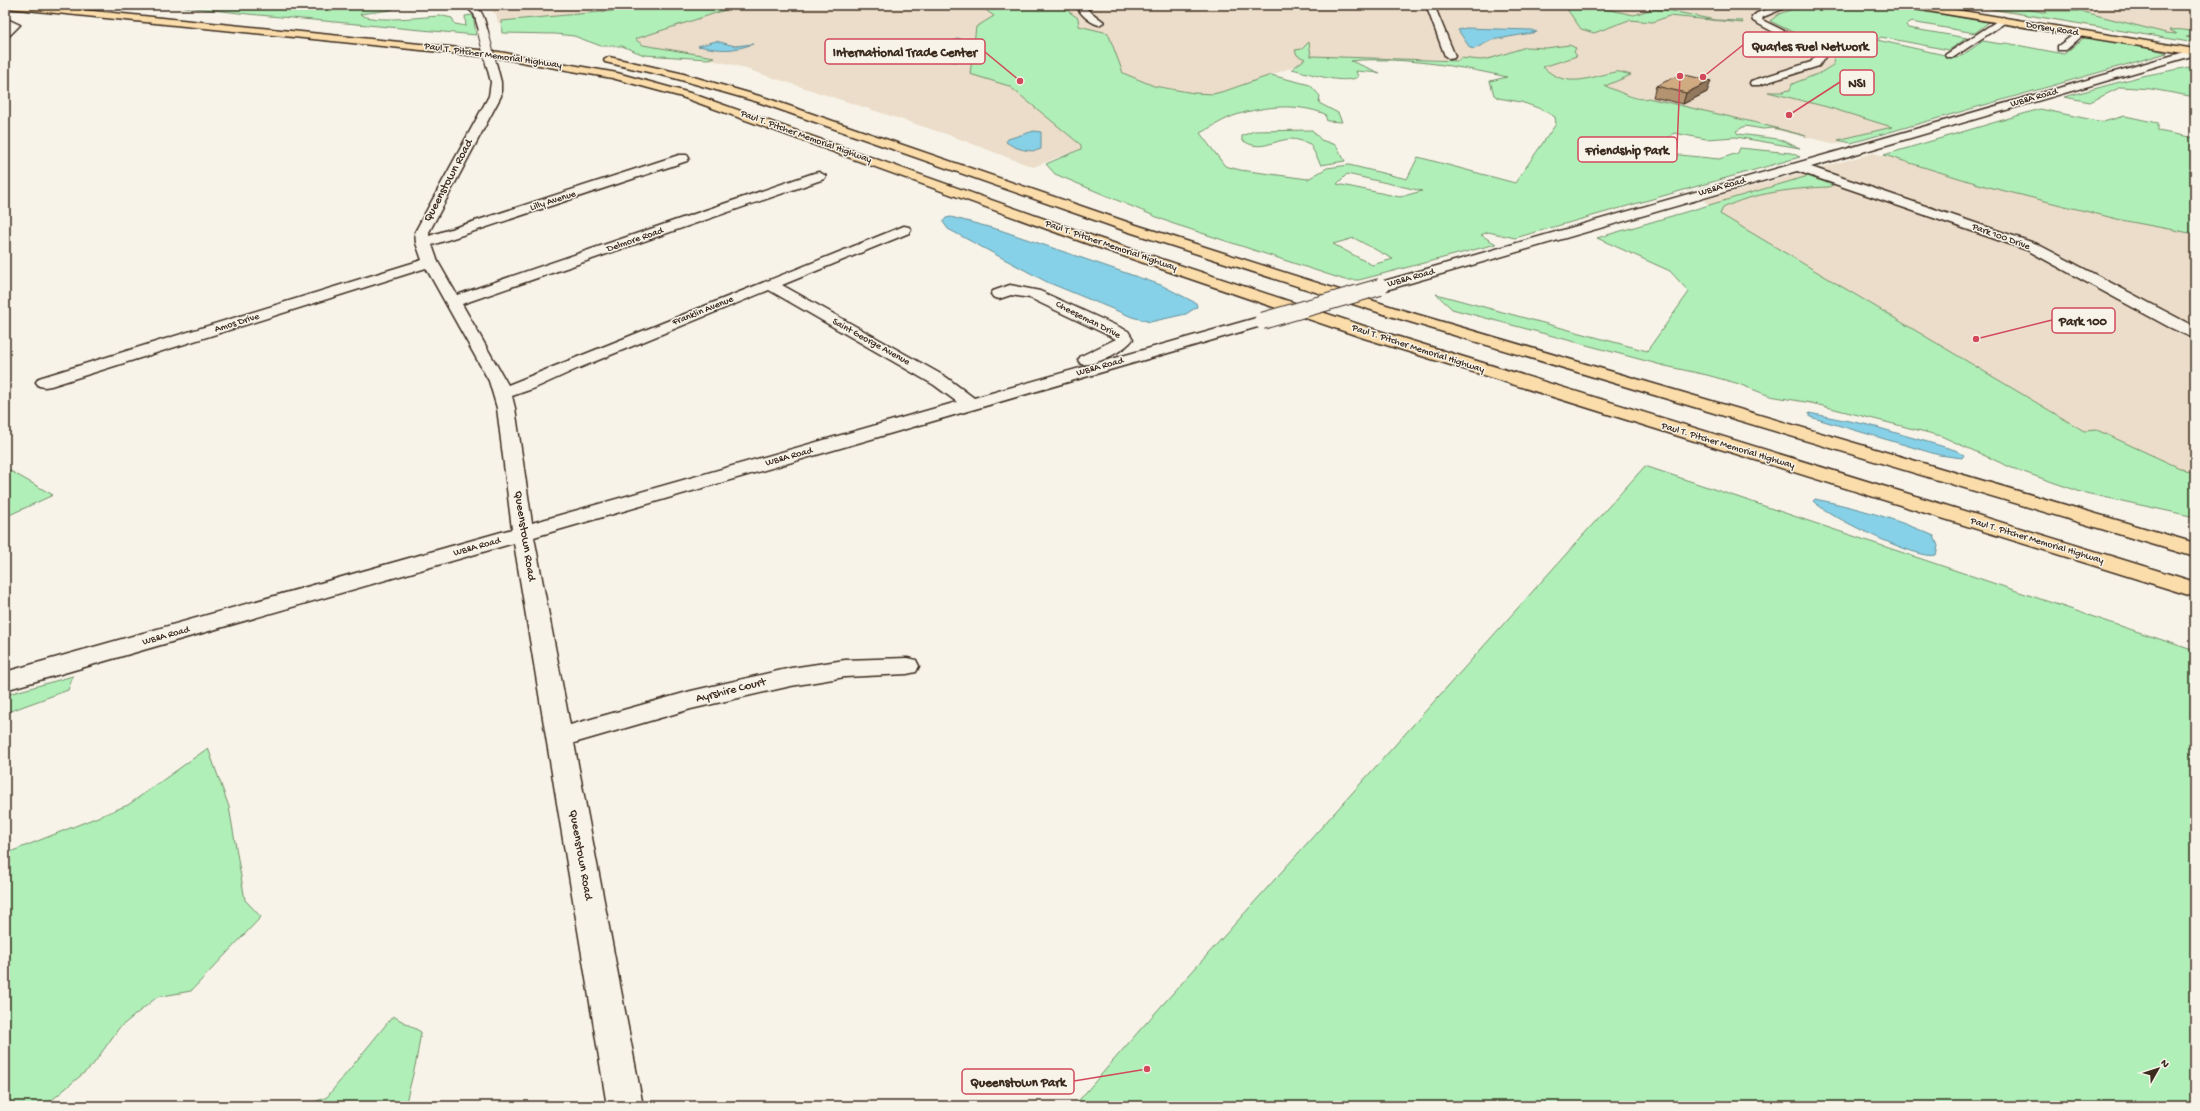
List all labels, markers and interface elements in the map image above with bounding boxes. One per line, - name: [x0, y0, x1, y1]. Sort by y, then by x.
- street label: Dorsey Road: [2024, 19, 2080, 39]
- callout: Quarles Fuel Network: [1743, 32, 1877, 57]
- callout: International Trade Center: [825, 39, 985, 64]
- street label: Paul T. Pitcher Memorial Highway: [423, 40, 563, 72]
- text: Quarles Fuel Network: [1751, 40, 1871, 55]
- text: International Trade Center: [833, 46, 979, 61]
- callout: NSI: [1840, 70, 1874, 95]
- text: NSI: [1848, 77, 1866, 92]
- street label: WB&A Road: [2009, 85, 2060, 110]
- street label: Paul T. Pitcher Memorial Highway: [738, 107, 873, 166]
- street label: Queenstown Road: [421, 137, 477, 225]
- callout: Friendship Park: [1578, 137, 1677, 162]
- text: Friendship Park: [1584, 144, 1671, 160]
- street label: WB&A Road: [1697, 174, 1748, 199]
- street label: Lilly Avenue: [529, 188, 578, 214]
- street label: Paul T. Pitcher Memorial Highway: [1043, 217, 1179, 274]
- street label: Park 100 Drive: [1969, 221, 2032, 253]
- street label: Delmore Road: [604, 224, 666, 256]
- street label: WB&A Road: [1386, 265, 1437, 290]
- street label: Franklin Avenue: [670, 293, 736, 329]
- street label: Cheeseman Drive: [1053, 298, 1123, 342]
- callout: Park 100: [2052, 308, 2115, 333]
- street label: Amos Drive: [213, 310, 262, 335]
- text: Park 100: [2058, 315, 2108, 330]
- street label: Saint George Avenue: [830, 316, 913, 369]
- street label: Paul T. Pitcher Memorial Highway: [1349, 322, 1486, 376]
- street label: WB&A Road: [1075, 354, 1126, 379]
- street label: Paul T. Pitcher Memorial Highway: [1659, 420, 1796, 472]
- street label: WB&A Road: [764, 444, 815, 469]
- street label: Queenstown Road: [510, 490, 538, 583]
- street label: Paul T. Pitcher Memorial Highway: [1968, 515, 2105, 567]
- street label: WB&A Road: [452, 534, 503, 559]
- street label: WB&A Road: [141, 623, 192, 648]
- street label: Ayrshire Court: [695, 675, 768, 706]
- street label: Queenstown Road: [565, 809, 595, 902]
- north arrow: [2138, 1049, 2178, 1089]
- text: N: [2157, 1057, 2171, 1071]
- callout: Queenstown Park: [962, 1069, 1074, 1094]
- text: Queenstown Park: [970, 1076, 1068, 1091]

